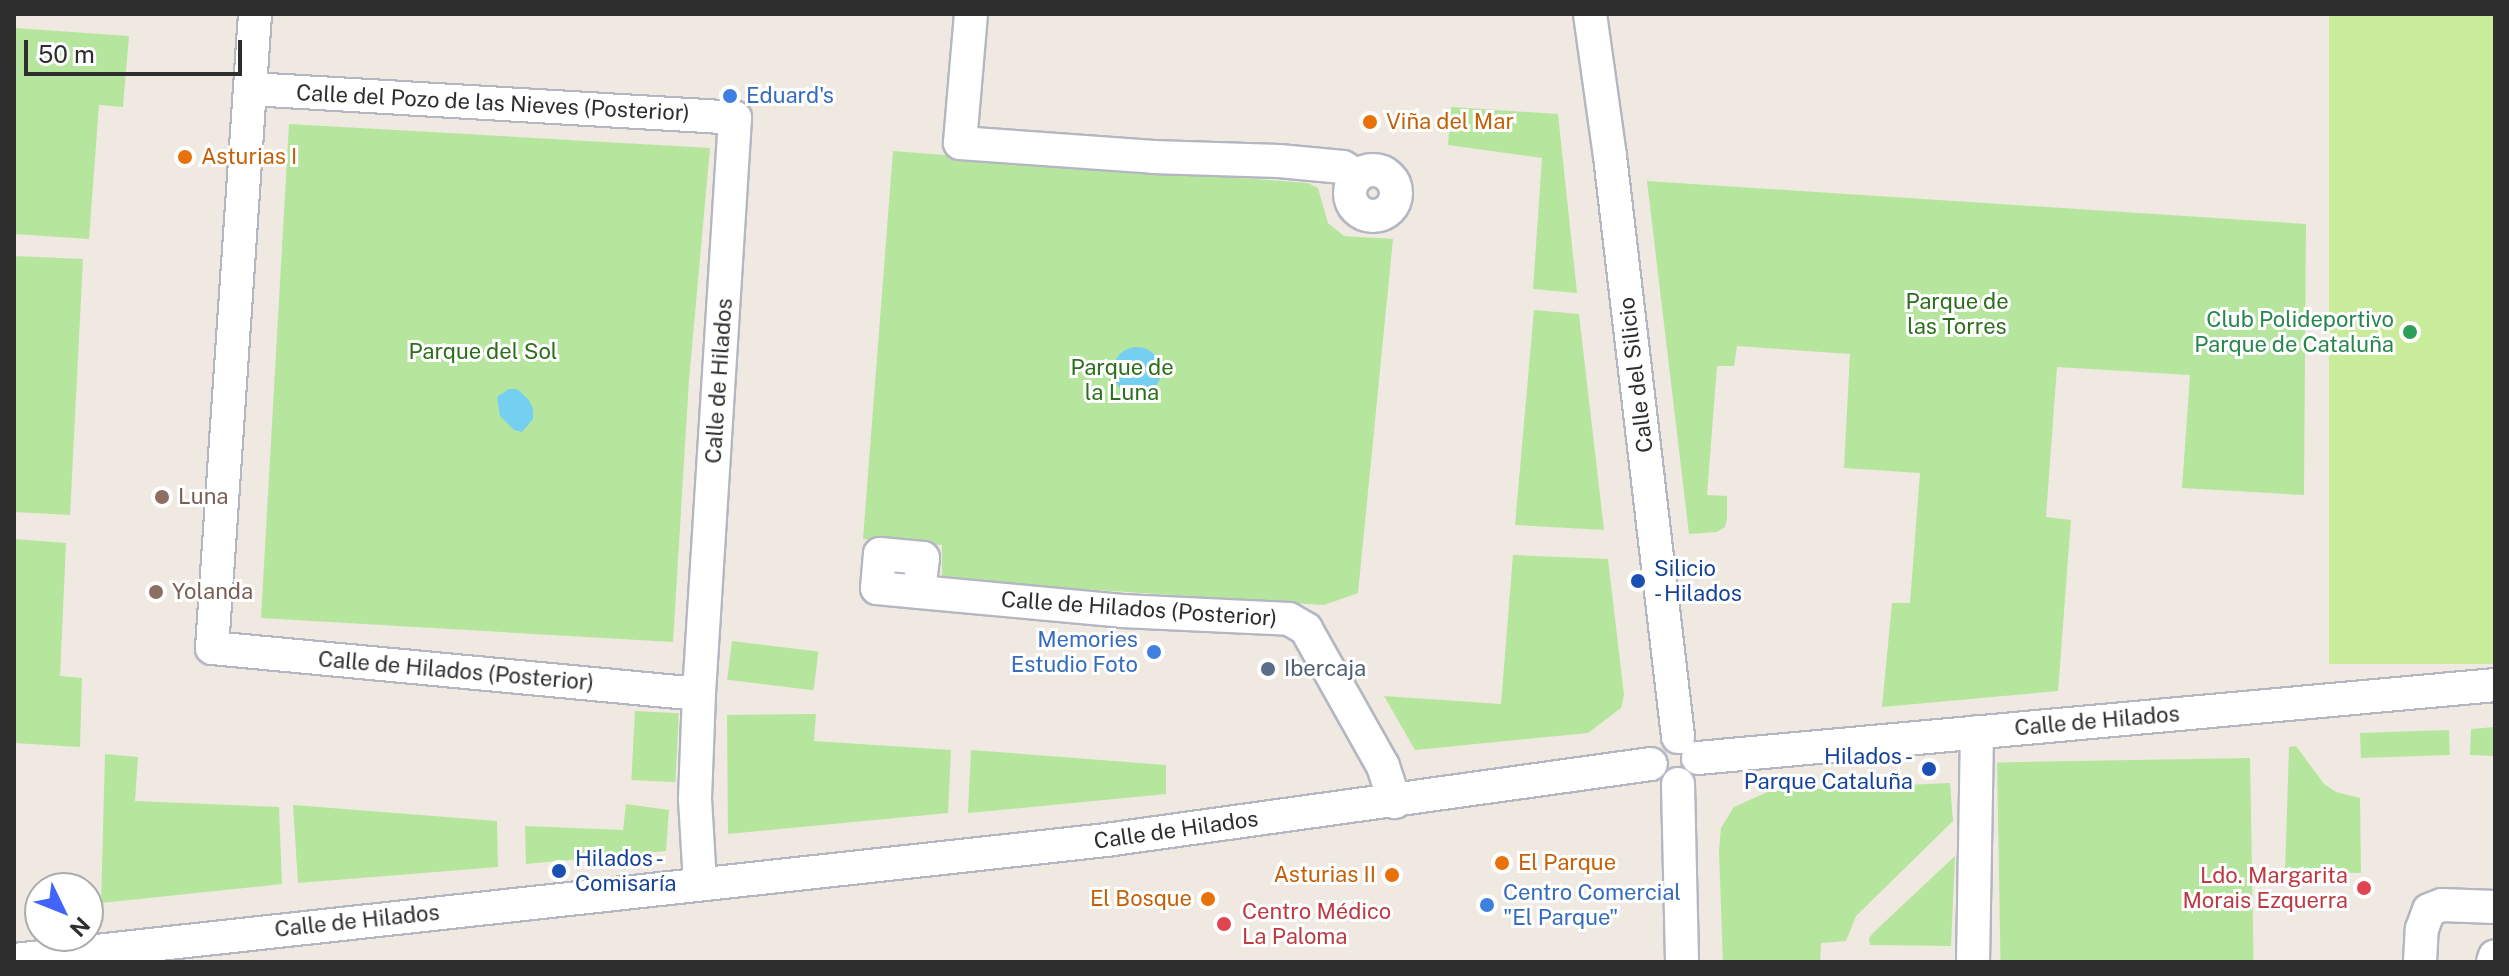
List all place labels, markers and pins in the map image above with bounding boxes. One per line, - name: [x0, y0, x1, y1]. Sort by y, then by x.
- place label: Eduard's: [746, 83, 834, 109]
- marker: Eduard's: [721, 87, 739, 105]
- place label: Viña del Mar: [1386, 109, 1514, 135]
- marker: Viña del Mar: [1361, 113, 1379, 131]
- place label: Asturias I: [201, 144, 297, 170]
- marker: Asturias I: [176, 148, 194, 166]
- place label: Club Polideportivo Parque de Cataluña: [2194, 306, 2394, 358]
- marker: Club Polideportivo Parque de Cataluña: [2401, 323, 2419, 341]
- place label: Luna: [178, 484, 228, 510]
- marker: Luna: [153, 488, 171, 506]
- place label: Silicio - Hilados: [1654, 555, 1745, 606]
- marker: Silicio - Hilados: [1629, 572, 1647, 590]
- place label: Yolanda: [172, 579, 253, 605]
- marker: Yolanda: [147, 583, 165, 601]
- place label: Memories Estudio Foto: [1011, 626, 1138, 678]
- marker: Memories Estudio Foto: [1145, 643, 1163, 661]
- place label: Ibercaja: [1284, 656, 1366, 682]
- marker: Ibercaja: [1259, 660, 1277, 678]
- place label: Hilados - Parque Cataluña: [1744, 743, 1913, 794]
- marker: Hilados - Parque Cataluña: [1920, 760, 1938, 778]
- place label: Hilados - Comisaría: [575, 845, 676, 896]
- place label: El Parque: [1518, 850, 1616, 876]
- marker: El Parque: [1493, 854, 1511, 872]
- marker: Hilados - Comisaría: [550, 862, 568, 880]
- place label: Asturias II: [1273, 862, 1376, 888]
- place label: Ldo. Margarita Morais Ezquerra: [2182, 862, 2348, 914]
- marker: Asturias II: [1383, 866, 1401, 884]
- place label: Centro Comercial "El Parque": [1503, 879, 1681, 930]
- marker: Ldo. Margarita Morais Ezquerra: [2355, 879, 2373, 897]
- place label: El Bosque: [1090, 886, 1192, 912]
- marker: El Bosque: [1199, 890, 1217, 908]
- marker: Centro Comercial "El Parque": [1478, 896, 1496, 914]
- place label: Centro Médico La Paloma: [1242, 898, 1391, 950]
- marker: Centro Médico La Paloma: [1213, 913, 1235, 935]

